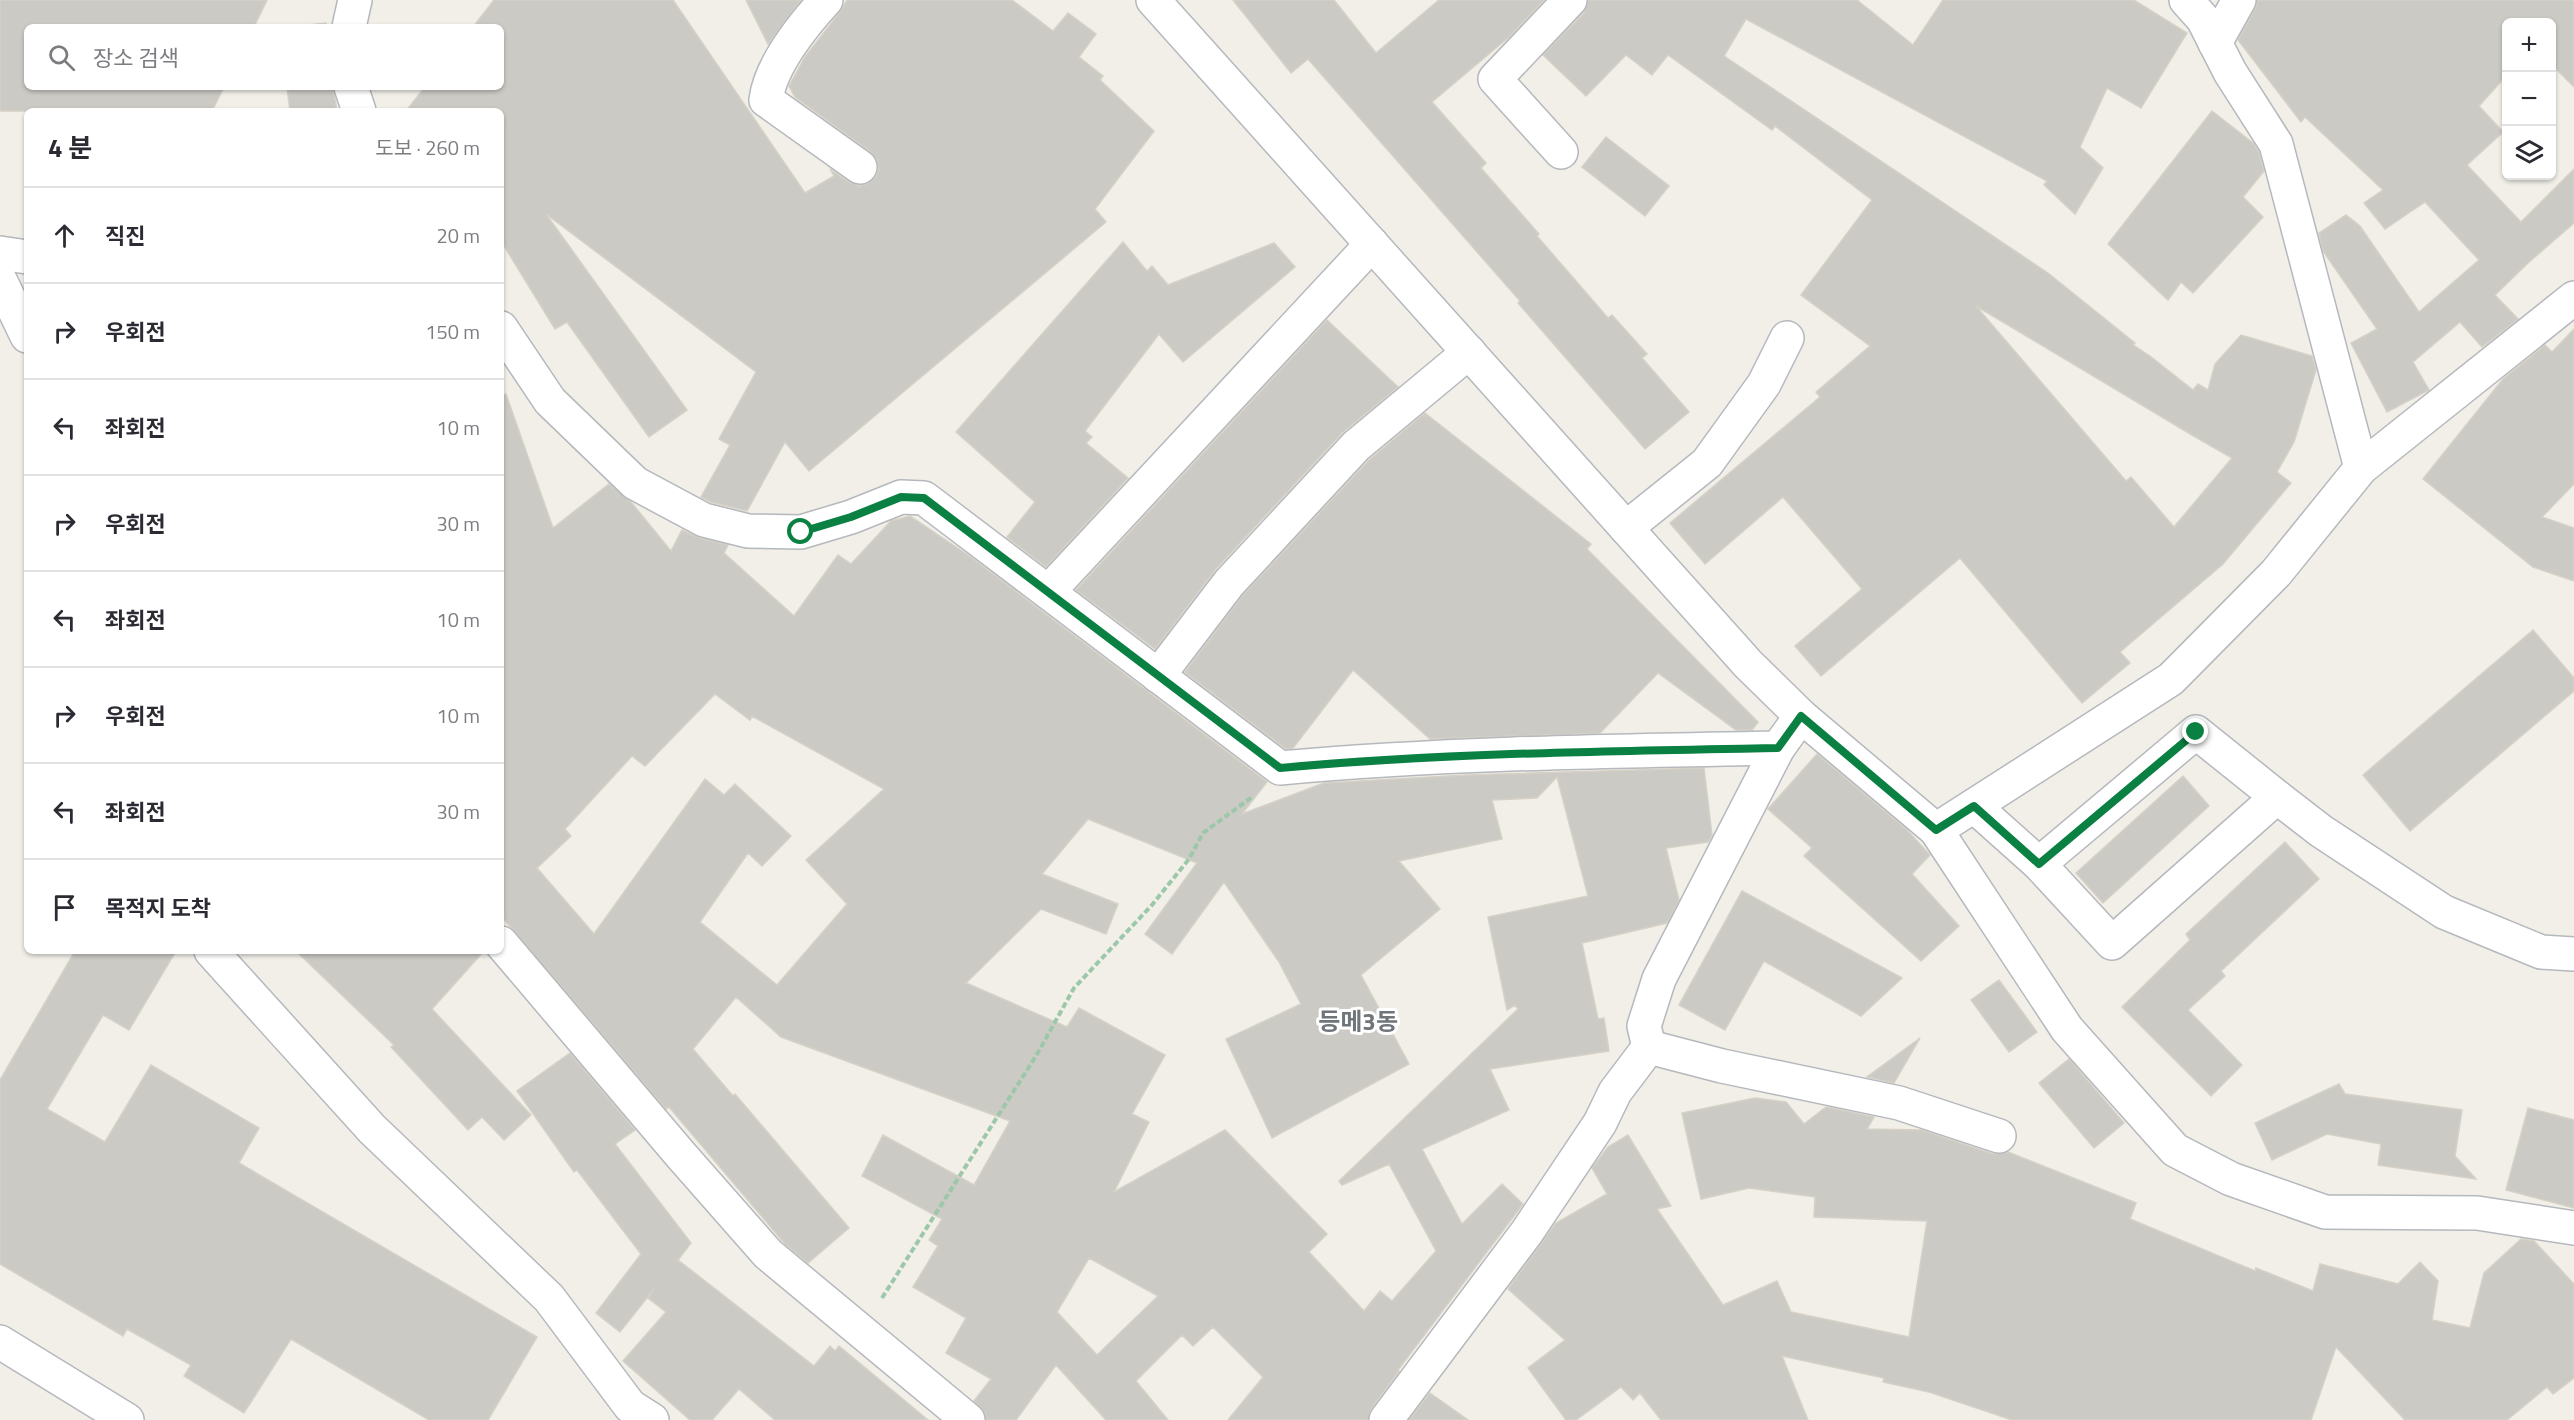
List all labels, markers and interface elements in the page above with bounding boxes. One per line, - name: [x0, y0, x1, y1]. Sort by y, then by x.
- map controls: [2502, 18, 2556, 180]
- button: +: [2502, 18, 2556, 72]
- search box: [24, 24, 504, 90]
- icon: search: [45, 41, 78, 74]
- text: 장소 검색: [93, 41, 179, 75]
- button: −: [2502, 72, 2556, 126]
- button: layers: [2502, 126, 2556, 180]
- text: 4 분: [48, 128, 92, 167]
- text: 도보 · 260 m: [375, 132, 480, 163]
- icon: ahead: [48, 219, 81, 252]
- text: 직진: [105, 219, 145, 253]
- text: 20 m: [436, 220, 480, 251]
- icon: right: [48, 315, 81, 348]
- text: 우회전: [105, 315, 166, 349]
- text: 150 m: [425, 316, 480, 347]
- icon: left: [48, 411, 81, 444]
- text: 좌회전: [105, 411, 166, 445]
- text: 10 m: [436, 412, 480, 443]
- icon: right: [48, 507, 81, 540]
- text: 우회전: [105, 507, 166, 541]
- text: 30 m: [436, 508, 480, 539]
- route start: [787, 518, 813, 544]
- icon: left: [48, 603, 81, 636]
- text: 좌회전: [105, 603, 166, 637]
- text: 10 m: [436, 604, 480, 635]
- icon: right: [48, 699, 81, 732]
- text: 우회전: [105, 699, 166, 733]
- text: 10 m: [436, 700, 480, 731]
- route end: [2182, 718, 2208, 744]
- icon: left: [48, 795, 81, 828]
- text: 좌회전: [105, 795, 166, 829]
- text: 30 m: [436, 796, 480, 827]
- icon: arrive: [48, 891, 81, 924]
- text: 목적지 도착: [105, 891, 211, 925]
- district label: 등메3동: [1318, 1003, 1398, 1039]

